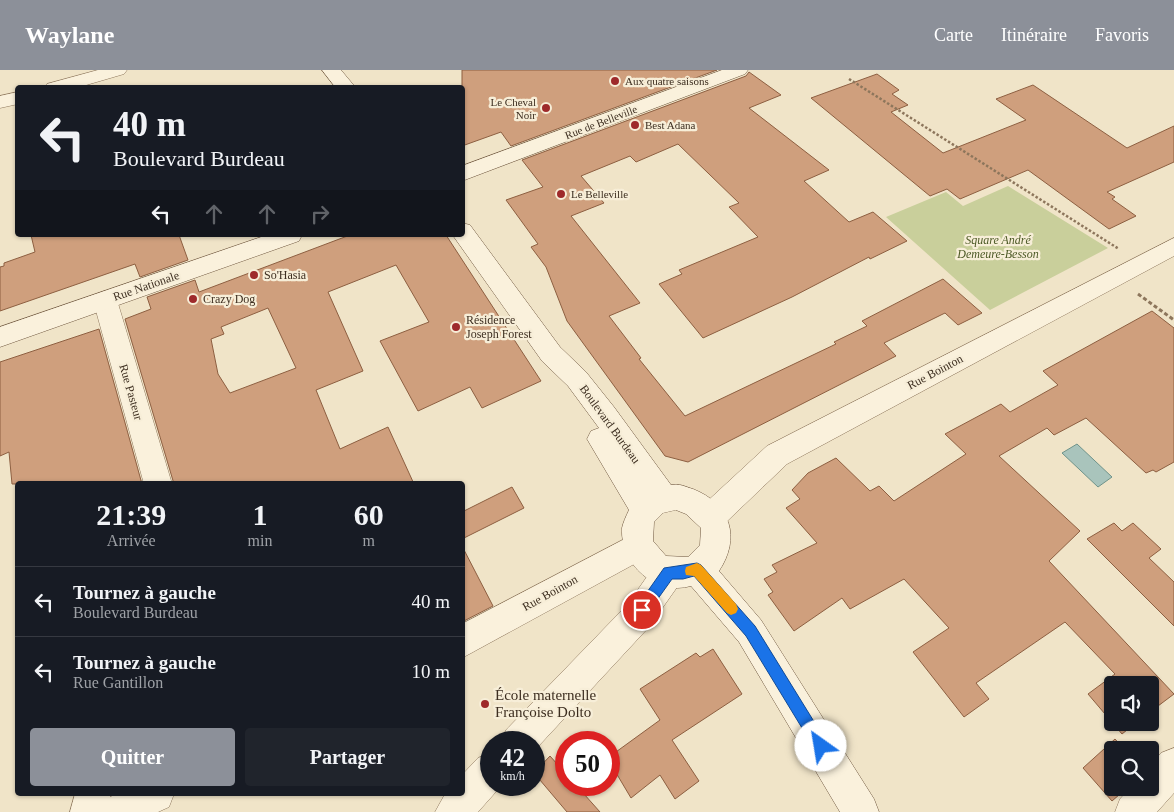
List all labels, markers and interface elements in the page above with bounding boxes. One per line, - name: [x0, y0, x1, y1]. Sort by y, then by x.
- text: Waylane: [25, 22, 114, 48]
- text: Carte: [934, 25, 973, 45]
- text: Itinéraire: [1001, 25, 1067, 45]
- text: Favoris: [1095, 25, 1149, 45]
- marker: Aux quatre saisons: [609, 75, 621, 87]
- place label: Aux quatre saisons: [625, 75, 709, 87]
- place label: Le Cheval Noir: [490, 96, 536, 121]
- marker: Le Cheval Noir: [540, 102, 552, 114]
- street label: Rue de Belleville: [563, 103, 639, 141]
- icon: left: [30, 105, 95, 170]
- text: 40 m: [113, 105, 186, 144]
- marker: Best Adana: [629, 119, 641, 131]
- place label: Best Adana: [645, 119, 696, 131]
- text: Boulevard Burdeau: [113, 146, 285, 171]
- marker: Le Belleville: [555, 188, 567, 200]
- place label: Le Belleville: [571, 188, 628, 200]
- icon: left: [147, 200, 175, 228]
- icon: ahead: [200, 200, 228, 228]
- icon: ahead: [253, 200, 281, 228]
- icon: right: [306, 200, 334, 228]
- park label: Square André Demeure-Besson: [956, 233, 1039, 261]
- street label: Rue Nationale: [111, 268, 181, 304]
- place label: So'Hasia: [264, 268, 307, 282]
- marker: So'Hasia: [248, 269, 260, 281]
- place label: Crazy Dog: [203, 292, 255, 306]
- marker: Crazy Dog: [187, 293, 199, 305]
- place label: Résidence Joseph Forest: [466, 313, 532, 341]
- marker: Résidence Joseph Forest: [450, 321, 462, 333]
- street label: Rue Bointon: [905, 351, 965, 393]
- street label: Rue Pasteur: [116, 362, 146, 422]
- street label: Boulevard Burdeau: [577, 382, 643, 466]
- text: 21:39: [96, 498, 166, 531]
- text: 1: [252, 498, 267, 531]
- text: 60: [354, 498, 384, 531]
- text: Arrivée: [107, 532, 156, 549]
- text: min: [248, 532, 272, 549]
- text: m: [362, 532, 375, 549]
- street label: Rue Bointon: [520, 572, 580, 614]
- text: Tournez à gauche: [73, 582, 216, 603]
- icon: left: [30, 588, 58, 616]
- pin: [621, 589, 663, 631]
- text: 40 m: [411, 591, 450, 612]
- icon: arrive: [628, 596, 656, 624]
- text: Boulevard Burdeau: [73, 604, 198, 621]
- text: Tournez à gauche: [73, 652, 216, 673]
- icon: left: [30, 658, 58, 686]
- text: 10 m: [411, 661, 450, 682]
- text: Rue Gantillon: [73, 674, 163, 691]
- map controls: [1104, 676, 1159, 796]
- button: sound: [1104, 676, 1159, 731]
- place label: École maternelle Françoise Dolto: [495, 687, 597, 720]
- marker: École maternelle Françoise Dolto: [479, 698, 491, 710]
- position arrow: [794, 719, 846, 771]
- button: Quitter: [30, 728, 235, 786]
- button: Partager: [245, 728, 450, 786]
- speed limit sign: 50: [555, 731, 620, 796]
- button: search: [1104, 741, 1159, 796]
- text: 42: [500, 744, 525, 771]
- text: km/h: [500, 769, 525, 783]

